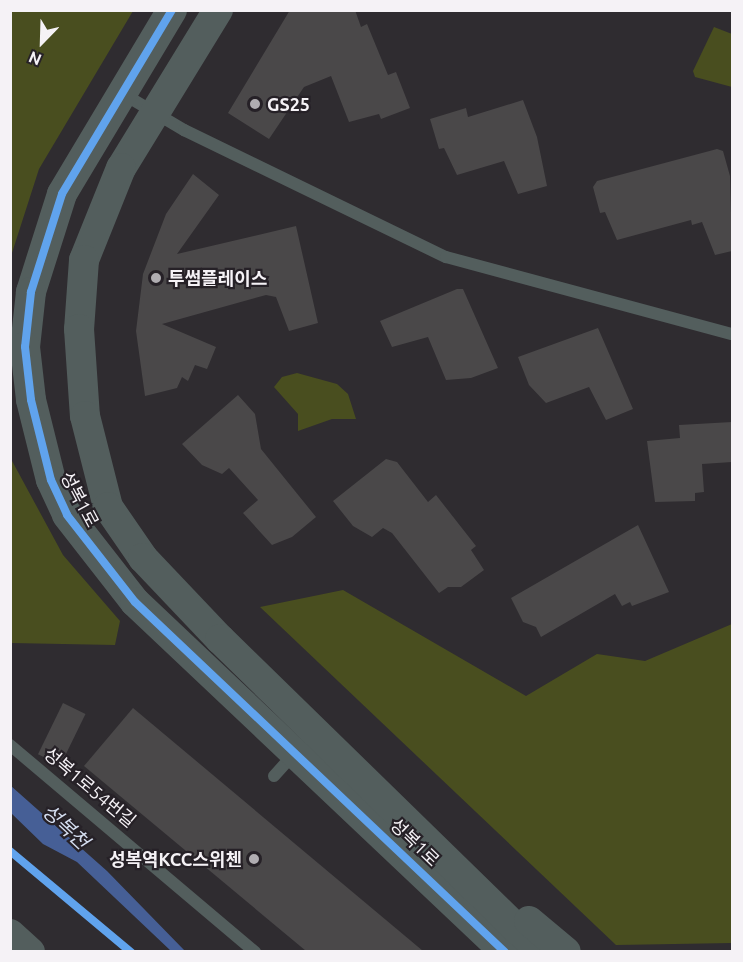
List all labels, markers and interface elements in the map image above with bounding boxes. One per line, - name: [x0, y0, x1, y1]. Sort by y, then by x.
- north arrow: [12, 12, 72, 72]
- text: N: [26, 48, 44, 69]
- place label: GS25: [267, 93, 310, 115]
- marker: GS25: [248, 97, 262, 111]
- place label: 투썸플레이스: [168, 267, 267, 289]
- marker: 투썸플레이스: [149, 271, 163, 285]
- street label: 성복1로: [56, 468, 104, 530]
- street label: 성복1로54번길: [40, 742, 140, 832]
- water label: 성복천: [38, 798, 94, 854]
- street label: 성복1로: [386, 813, 444, 871]
- place label: 성복역KCC스위첸: [109, 848, 242, 870]
- marker: 성복역KCC스위첸: [247, 852, 261, 866]

